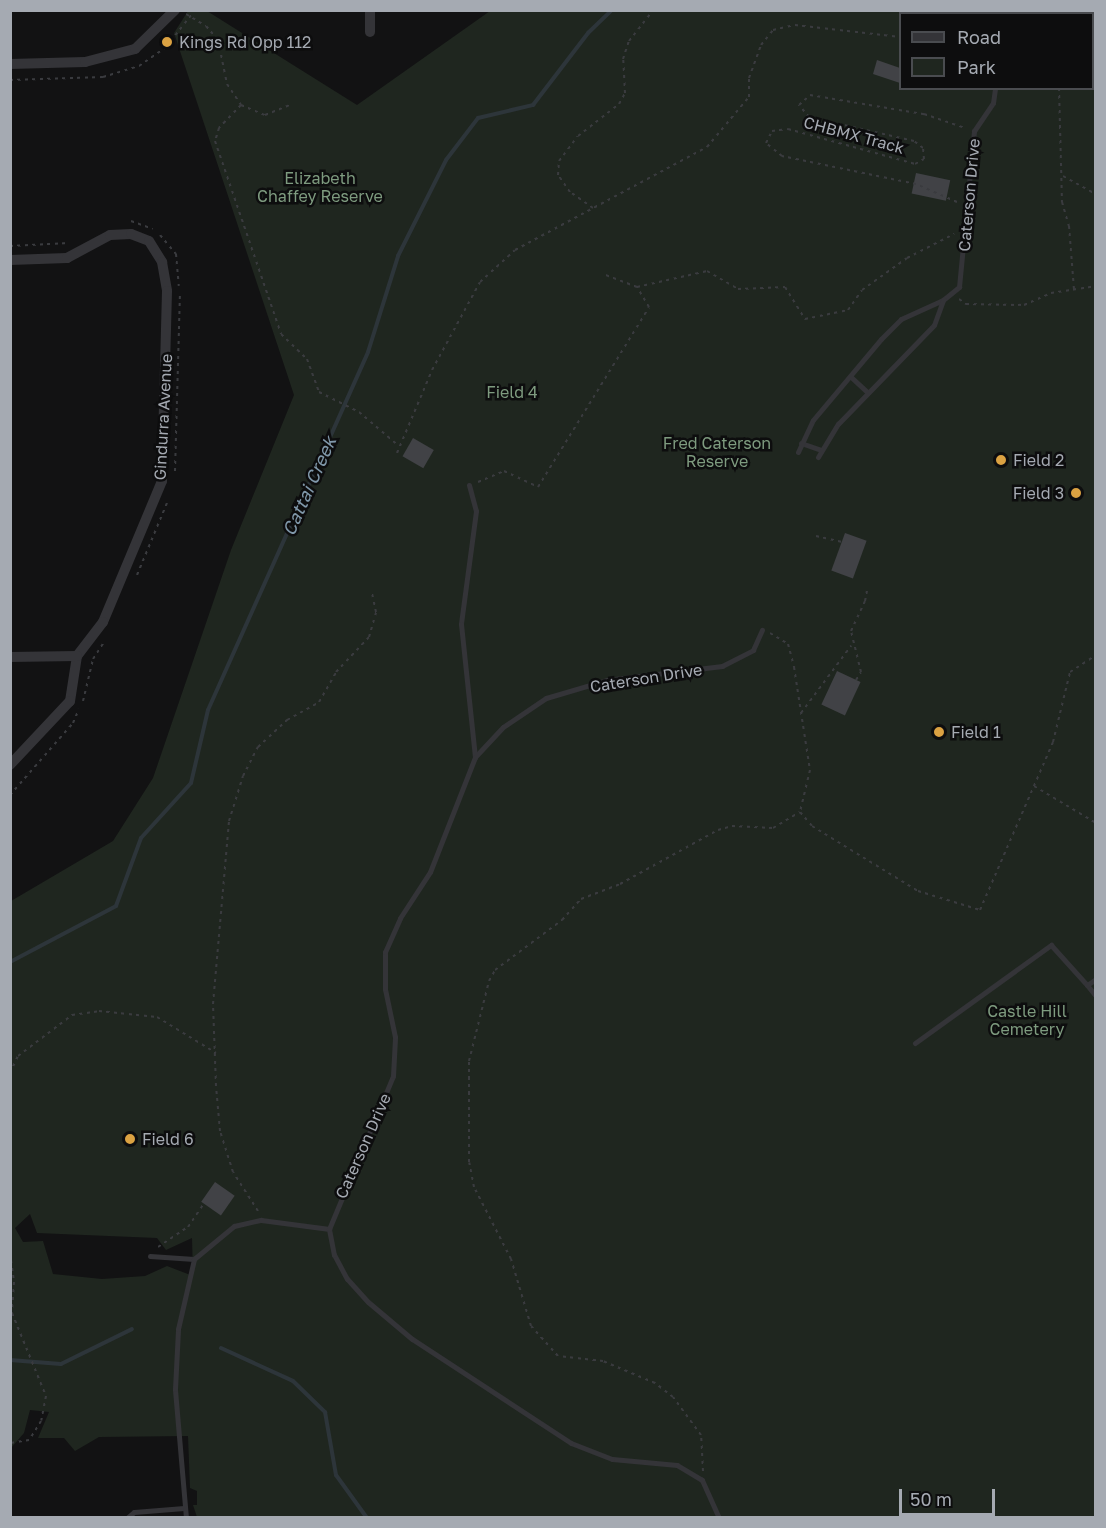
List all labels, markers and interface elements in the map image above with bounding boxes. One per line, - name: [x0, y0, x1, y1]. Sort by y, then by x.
- legend: [899, 12, 1094, 90]
- text: Road: [957, 26, 1001, 48]
- place label: Kings Rd Opp 112: [179, 32, 311, 52]
- marker: Kings Rd Opp 112: [160, 35, 174, 49]
- text: Park: [957, 56, 996, 78]
- street label: CHBMX Track: [802, 112, 906, 158]
- street label: Caterson Drive: [955, 138, 983, 252]
- park label: Elizabeth Chaffey Reserve: [257, 168, 383, 206]
- street label: Gindurra Avenue: [150, 353, 176, 481]
- park label: Field 4: [486, 382, 538, 402]
- water label: Cattai Creek: [278, 433, 340, 539]
- park label: Fred Caterson Reserve: [663, 433, 771, 471]
- place label: Field 2: [1013, 450, 1064, 470]
- marker: Field 2: [994, 453, 1008, 467]
- place label: Field 3: [1013, 483, 1064, 503]
- marker: Field 3: [1069, 486, 1083, 500]
- street label: Caterson Drive: [589, 660, 703, 696]
- place label: Field 1: [951, 722, 1001, 742]
- marker: Field 1: [932, 725, 946, 739]
- park label: Castle Hill Cemetery: [987, 1001, 1067, 1039]
- street label: Caterson Drive: [331, 1090, 395, 1202]
- place label: Field 6: [142, 1129, 194, 1149]
- marker: Field 6: [123, 1132, 137, 1146]
- scale bar: [902, 1477, 998, 1515]
- text: 50 m: [910, 1488, 952, 1510]

